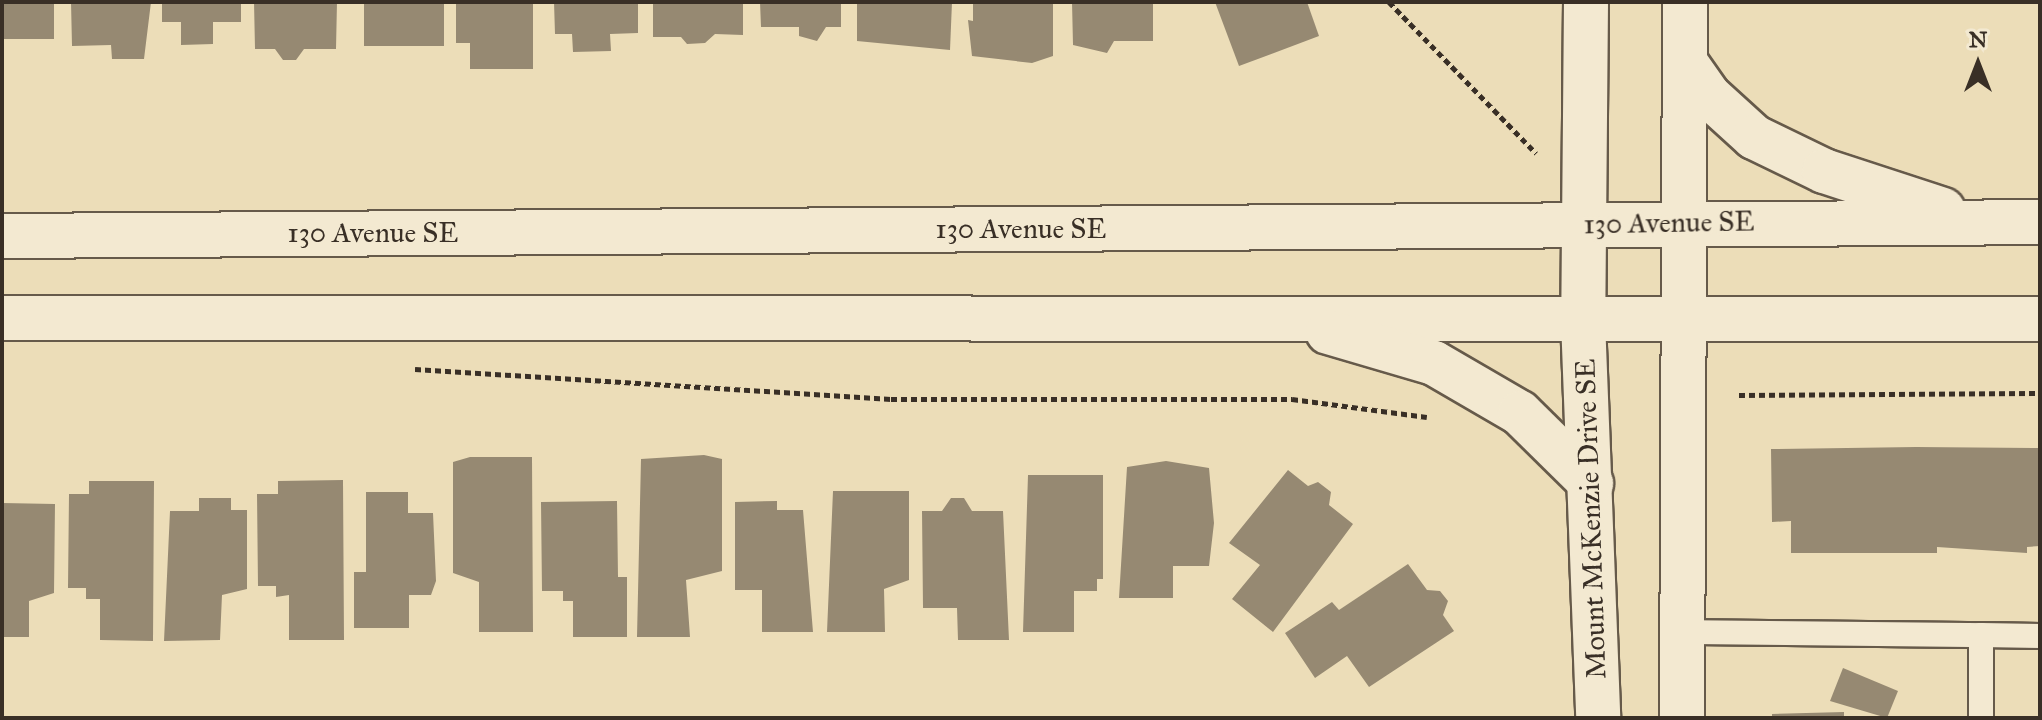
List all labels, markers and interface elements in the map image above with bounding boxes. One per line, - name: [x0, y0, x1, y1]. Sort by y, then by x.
- north arrow: [1938, 24, 2018, 104]
- text: N: [1969, 26, 1987, 53]
- street label: 130 Avenue SE: [1583, 205, 1755, 241]
- street label: 130 Avenue SE: [936, 212, 1106, 246]
- street label: 130 Avenue SE: [288, 216, 458, 250]
- street label: Mount McKenzie Drive SE: [1569, 358, 1613, 680]

